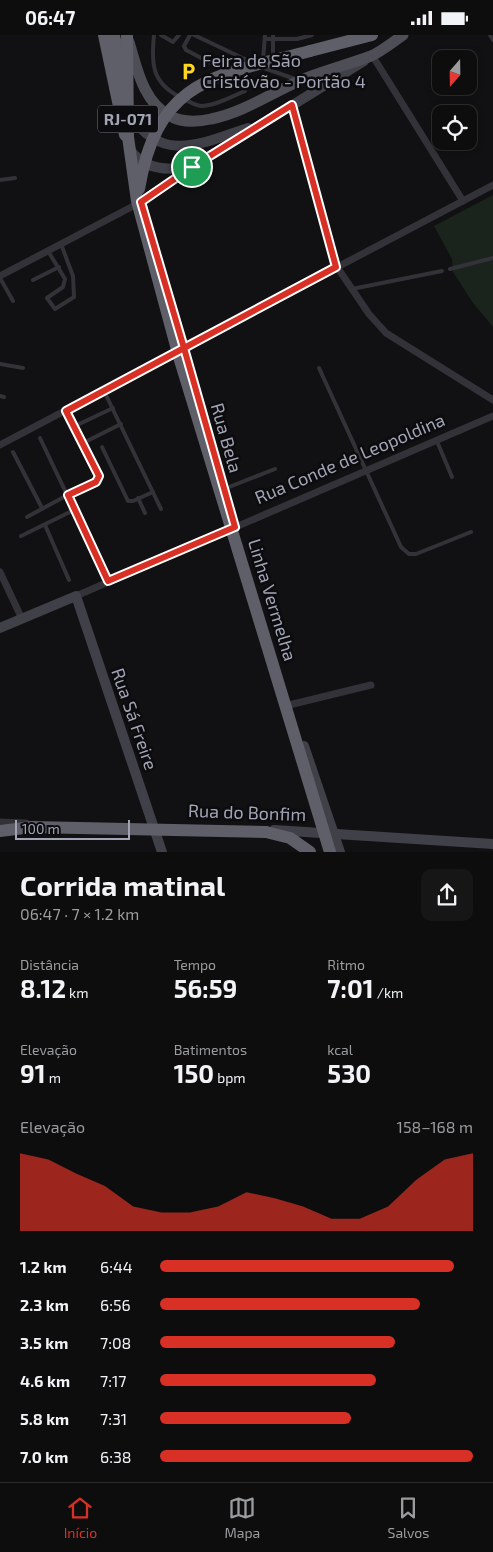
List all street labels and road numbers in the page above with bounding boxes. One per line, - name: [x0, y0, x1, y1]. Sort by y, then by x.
- road number: RJ-071: [98, 105, 158, 133]
- street label: Rua Bela: [207, 400, 247, 475]
- street label: Rua Conde de Leopoldina: [251, 408, 448, 508]
- street label: Linha Vermelha: [244, 536, 302, 663]
- street label: Rua Sá Freire: [107, 665, 163, 773]
- street label: Rua do Bonfim: [188, 799, 307, 825]

